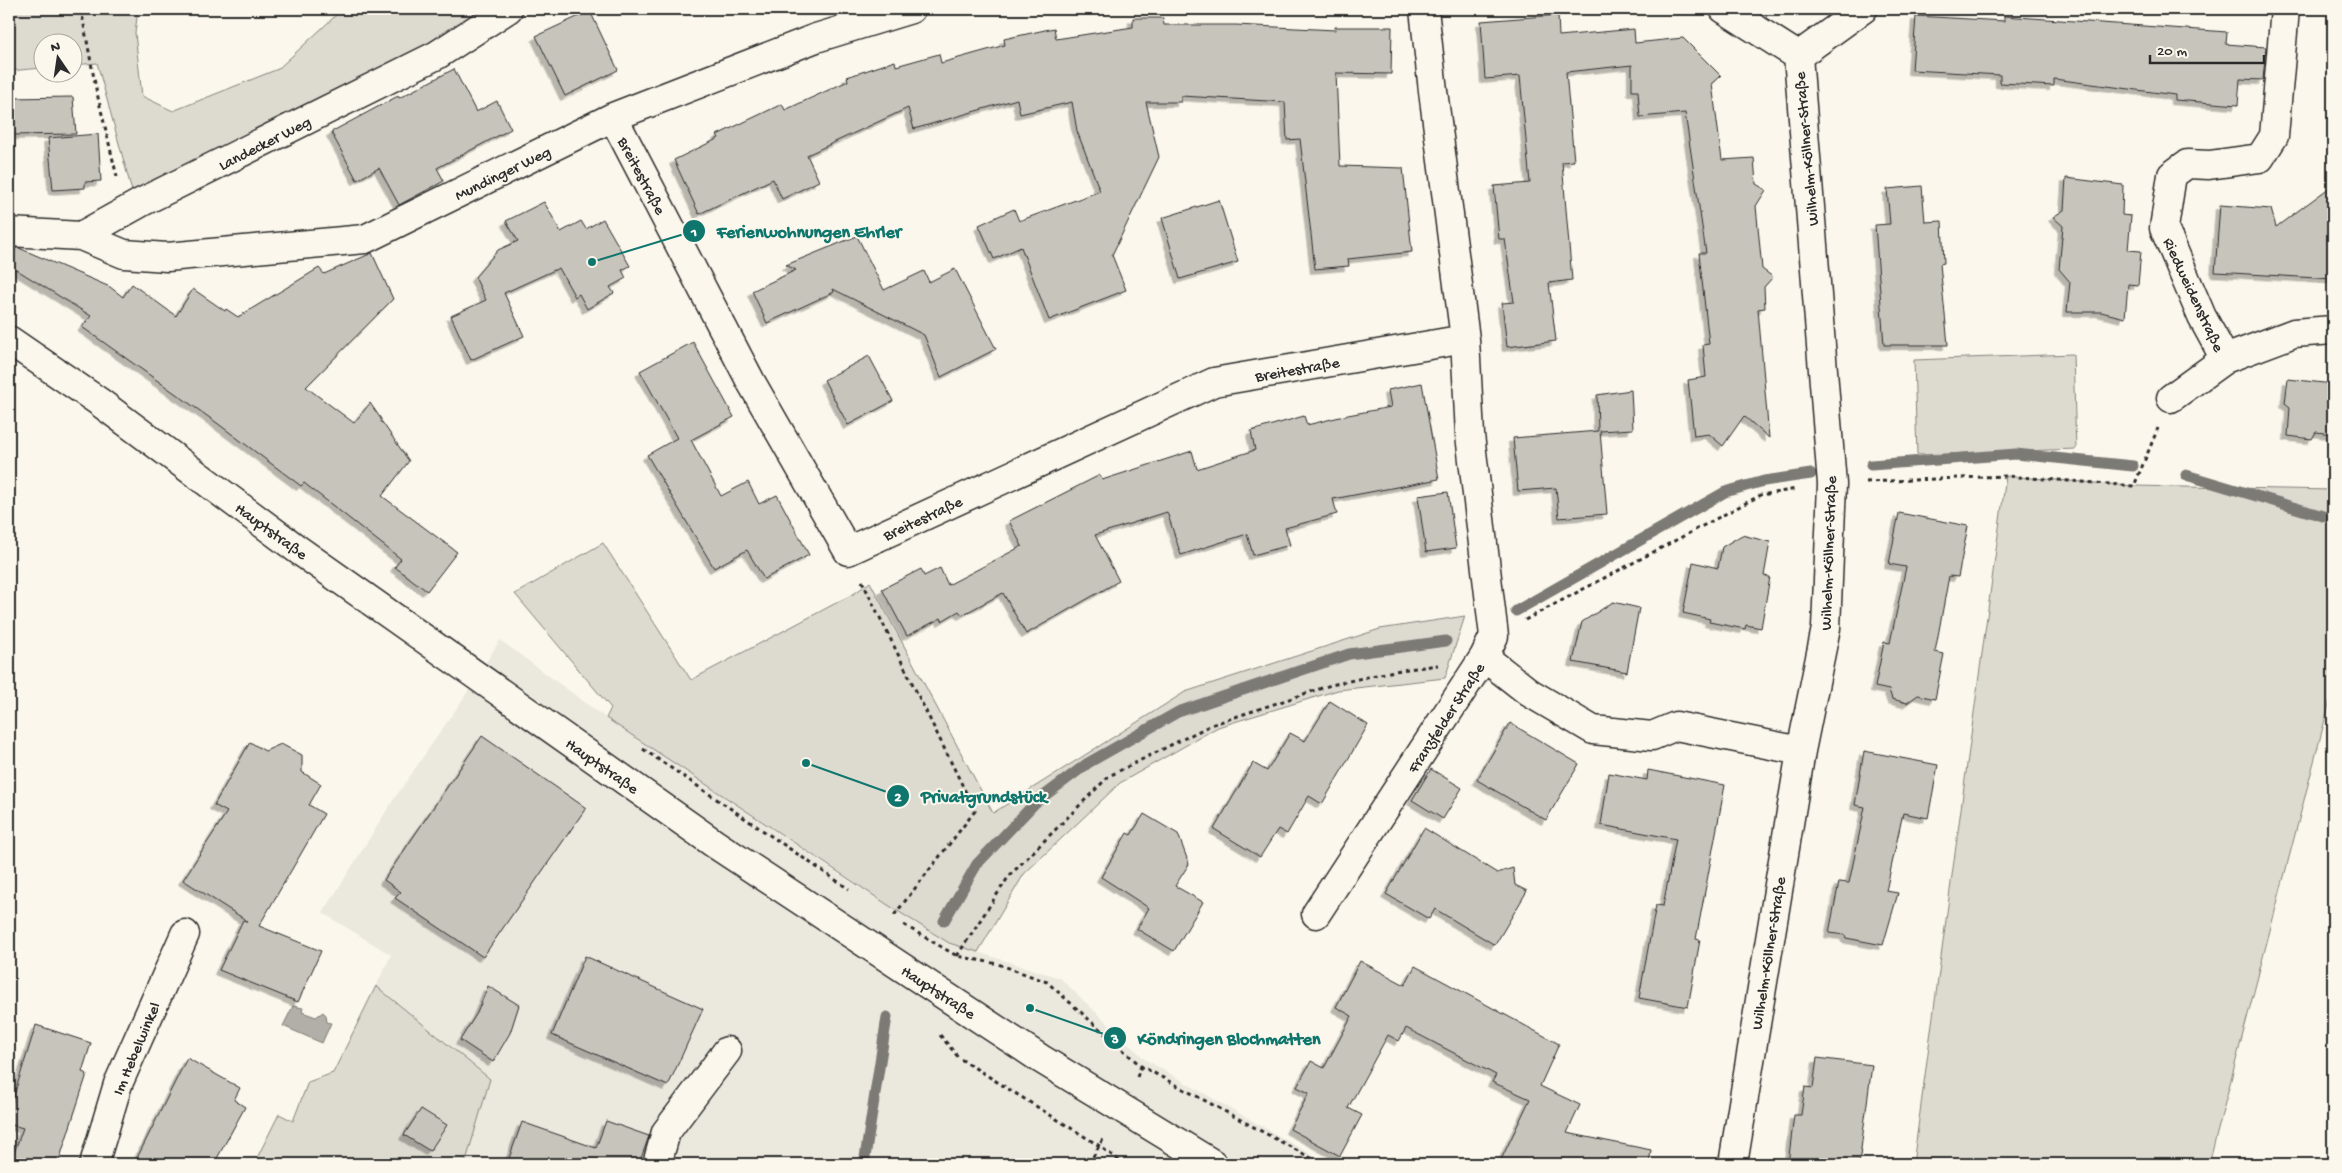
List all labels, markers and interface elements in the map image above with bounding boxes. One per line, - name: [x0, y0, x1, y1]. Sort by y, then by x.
- north arrow: [32, 32, 82, 82]
- scale bar: [2150, 32, 2263, 64]
- text: N: [49, 38, 62, 57]
- text: 20 m: [2157, 43, 2187, 61]
- street label: Wilhelm-Köllner-Straße: [1792, 70, 1825, 227]
- street label: Landecker Weg: [216, 114, 315, 177]
- street label: Breitestraße: [611, 134, 669, 219]
- street label: Mundinger Weg: [452, 144, 555, 207]
- callout: Ferienwohnungen Ehrler: [682, 215, 911, 248]
- text: Ferienwohnungen Ehrler: [716, 223, 904, 244]
- text: 1: [690, 224, 697, 242]
- street label: Riedweidenstraße: [2157, 235, 2227, 356]
- street label: Breitestraße: [1253, 355, 1342, 388]
- street label: Wilhelm-Köllner-Straße: [1818, 475, 1843, 631]
- street label: Breitestraße: [880, 493, 967, 547]
- street label: Hauptstraße: [230, 500, 310, 566]
- street label: Franzfelder Straße: [1405, 660, 1491, 778]
- street label: Hauptstraße: [561, 736, 642, 800]
- callout: Privatgrundstück: [886, 779, 1057, 812]
- text: Privatgrundstück: [920, 788, 1049, 809]
- text: 2: [894, 789, 902, 807]
- street label: Wilhelm-Köllner-Straße: [1749, 875, 1792, 1031]
- street label: Hauptstraße: [896, 963, 978, 1025]
- street label: Im Hebelwinkel: [110, 1000, 166, 1099]
- callout: Köndringen Blochmatten: [1102, 1022, 1330, 1055]
- text: Köndringen Blochmatten: [1136, 1030, 1321, 1051]
- text: 3: [1110, 1031, 1119, 1049]

